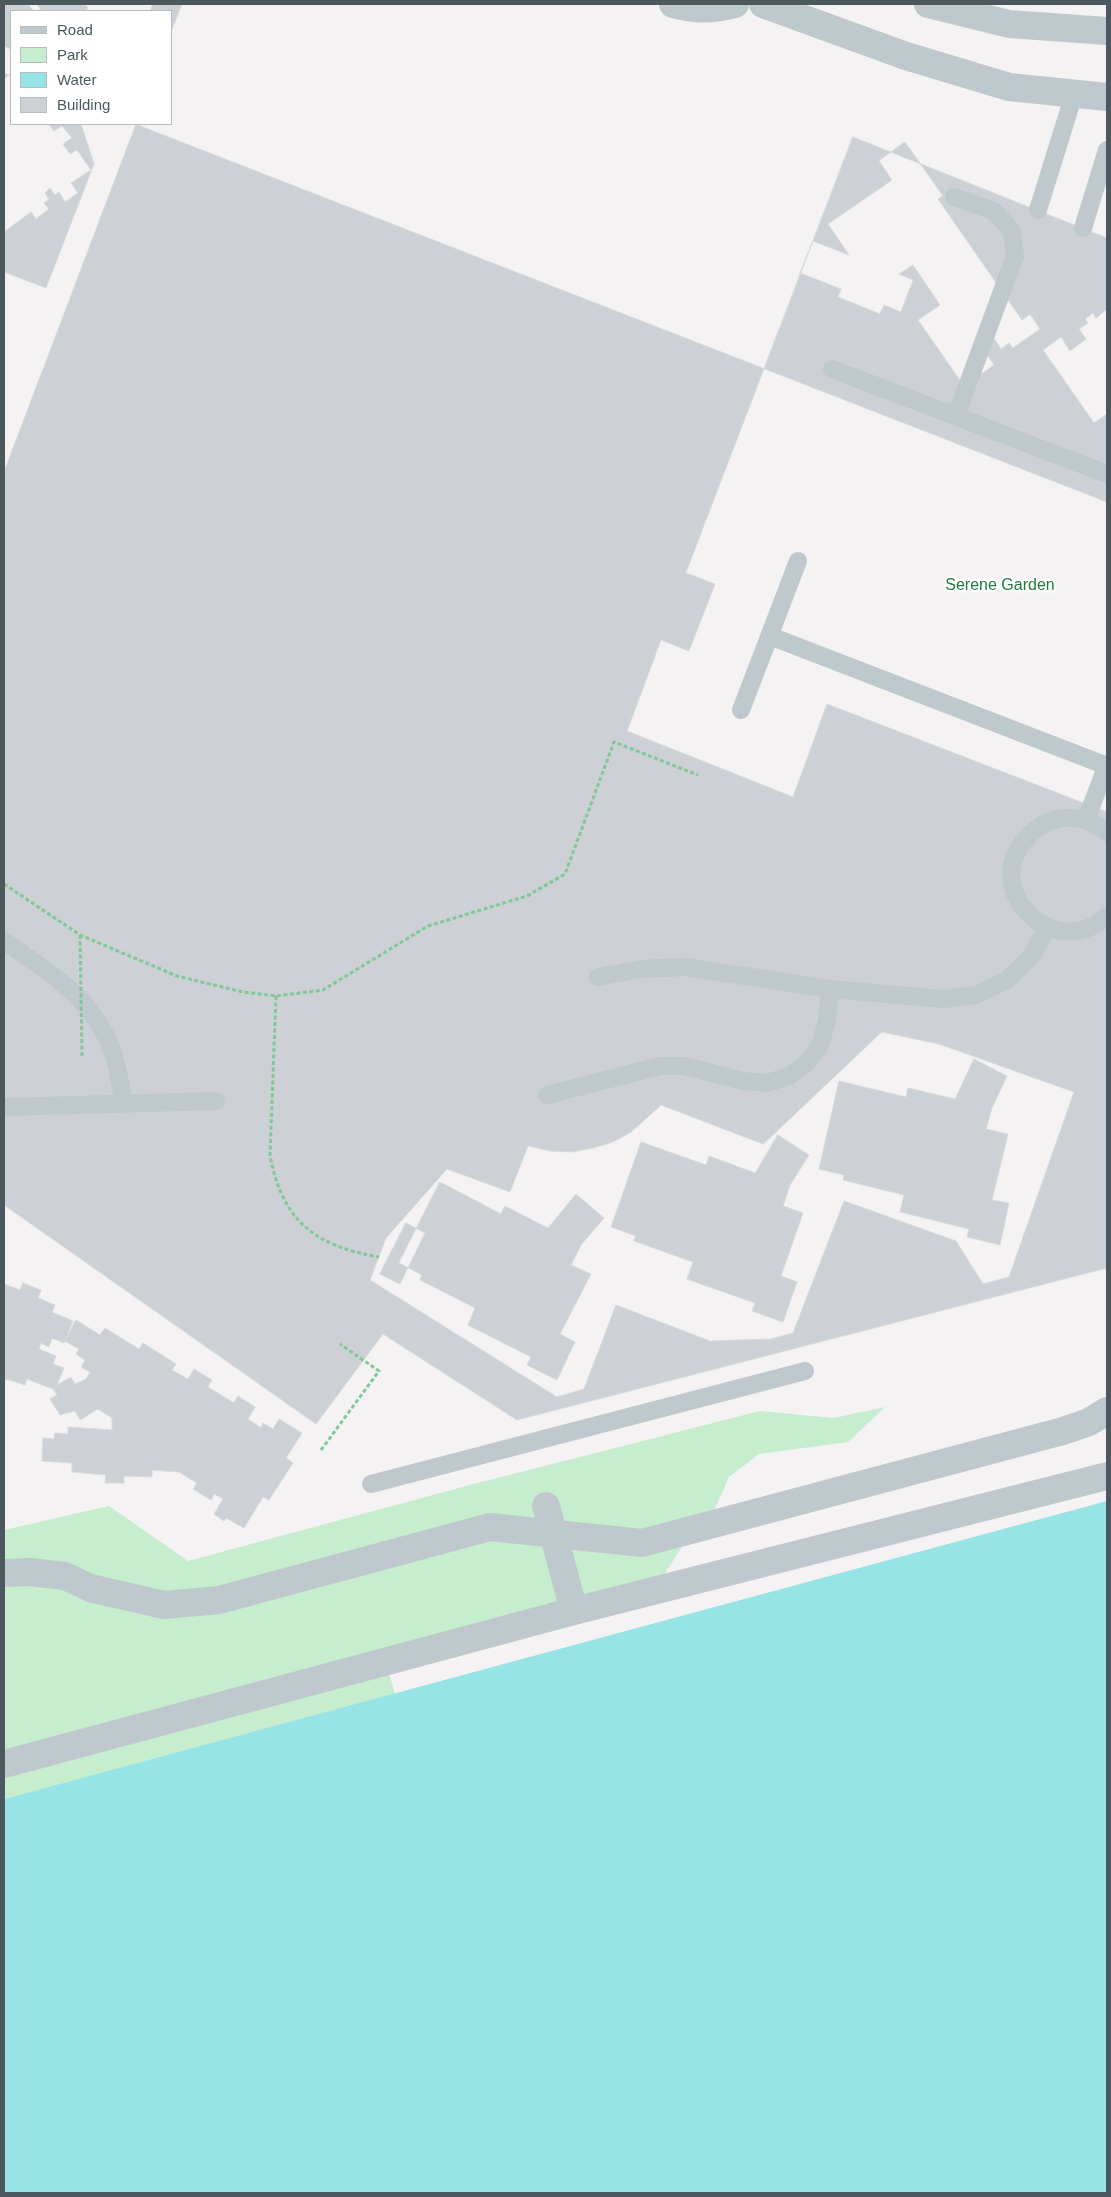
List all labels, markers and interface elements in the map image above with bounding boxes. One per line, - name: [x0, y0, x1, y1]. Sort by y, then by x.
- legend: [10, 10, 172, 125]
- text: Road: [57, 21, 93, 38]
- text: Park: [57, 46, 88, 63]
- text: Water: [57, 71, 96, 88]
- text: Building: [57, 96, 110, 113]
- park label: Serene Garden: [945, 576, 1055, 596]

